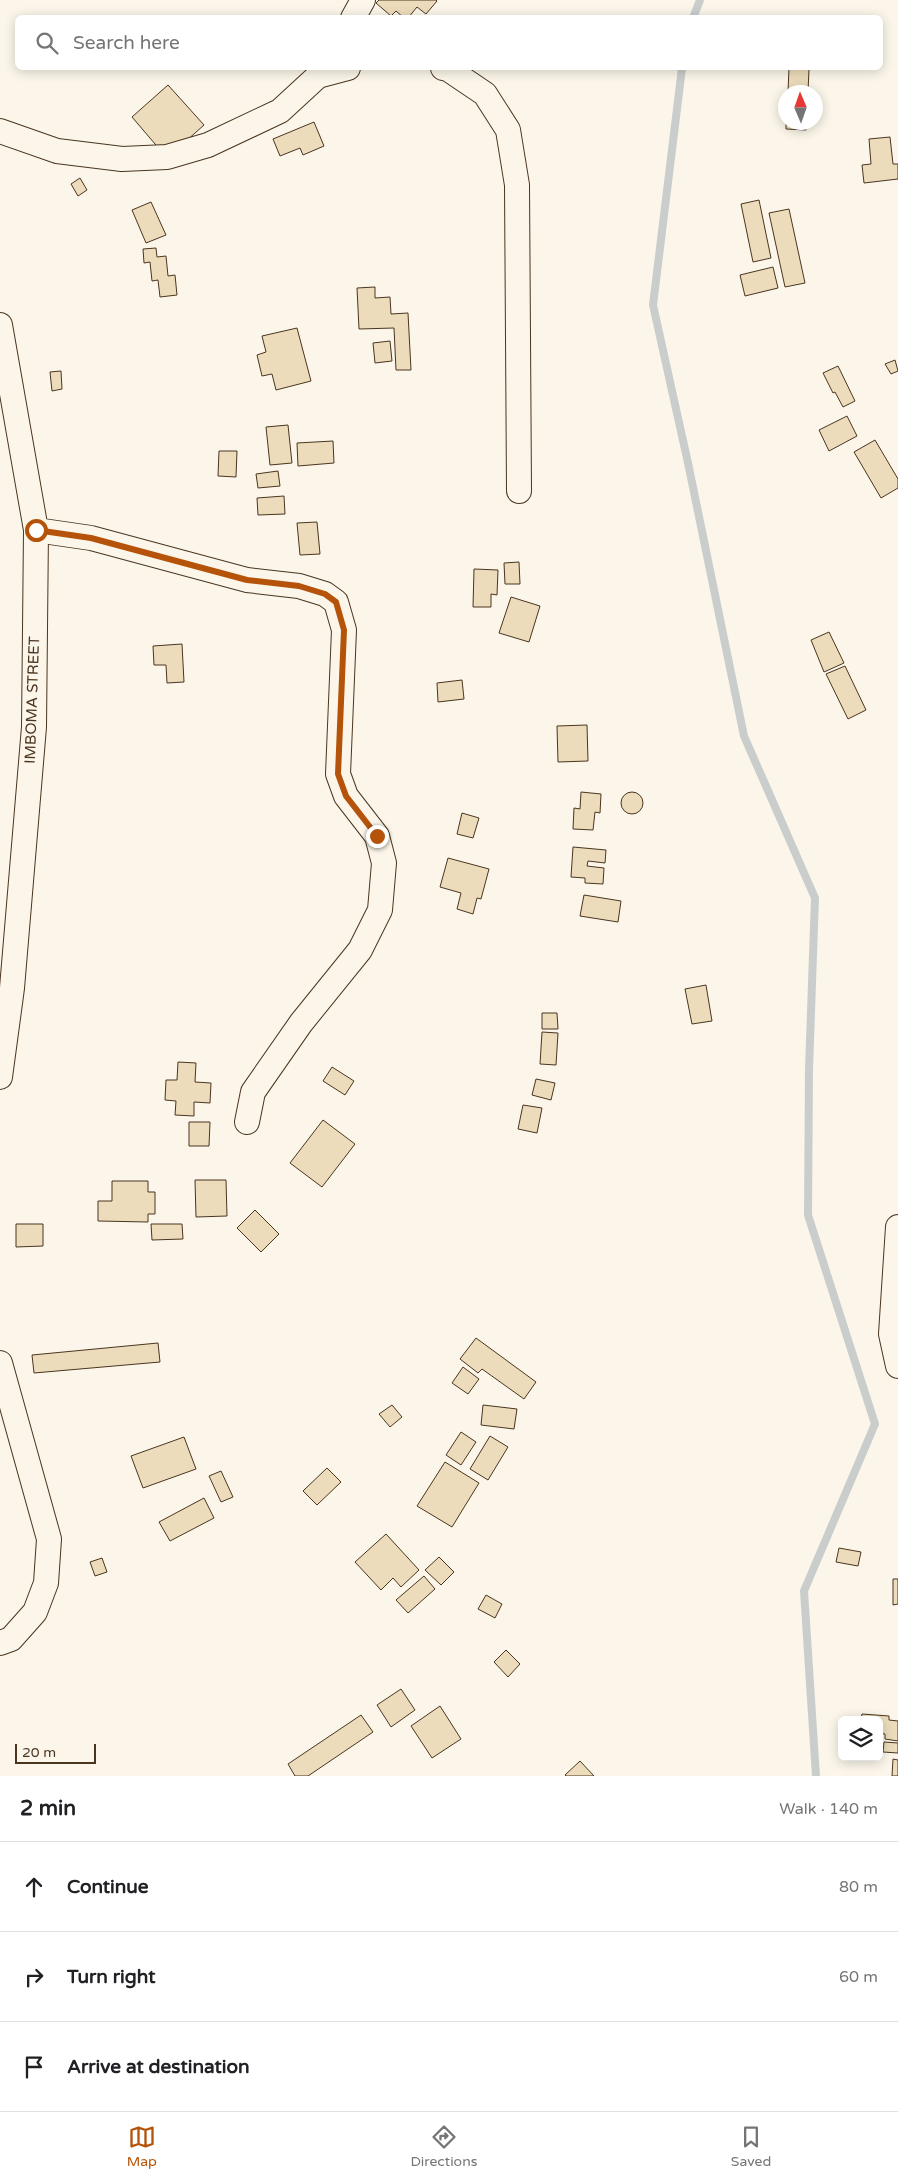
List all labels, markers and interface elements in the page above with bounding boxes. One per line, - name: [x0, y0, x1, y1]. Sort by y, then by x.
- search box: [15, 15, 883, 70]
- icon: search: [33, 29, 61, 57]
- text: Search here: [73, 32, 180, 54]
- north arrow: [778, 85, 823, 130]
- route start: [25, 519, 48, 542]
- street label: IMBOMA STREET: [21, 636, 43, 764]
- route end: [366, 825, 389, 848]
- map controls: [838, 1716, 883, 1761]
- button: layers: [838, 1716, 883, 1761]
- scale bar: [15, 1741, 96, 1764]
- text: 20 m: [22, 1744, 56, 1761]
- text: 2 min: [20, 1796, 76, 1821]
- text: Walk · 140 m: [779, 1799, 878, 1819]
- icon: ahead: [20, 1873, 48, 1901]
- text: Continue: [67, 1876, 149, 1898]
- text: 80 m: [839, 1877, 878, 1897]
- icon: right: [20, 1963, 48, 1991]
- text: Turn right: [67, 1966, 155, 1988]
- text: 60 m: [839, 1967, 878, 1987]
- icon: arrive: [20, 2053, 48, 2081]
- text: Arrive at destination: [67, 2056, 250, 2078]
- tab: Map: [127, 2123, 157, 2170]
- tab: Directions: [410, 2123, 477, 2170]
- tab: Saved: [731, 2123, 771, 2170]

